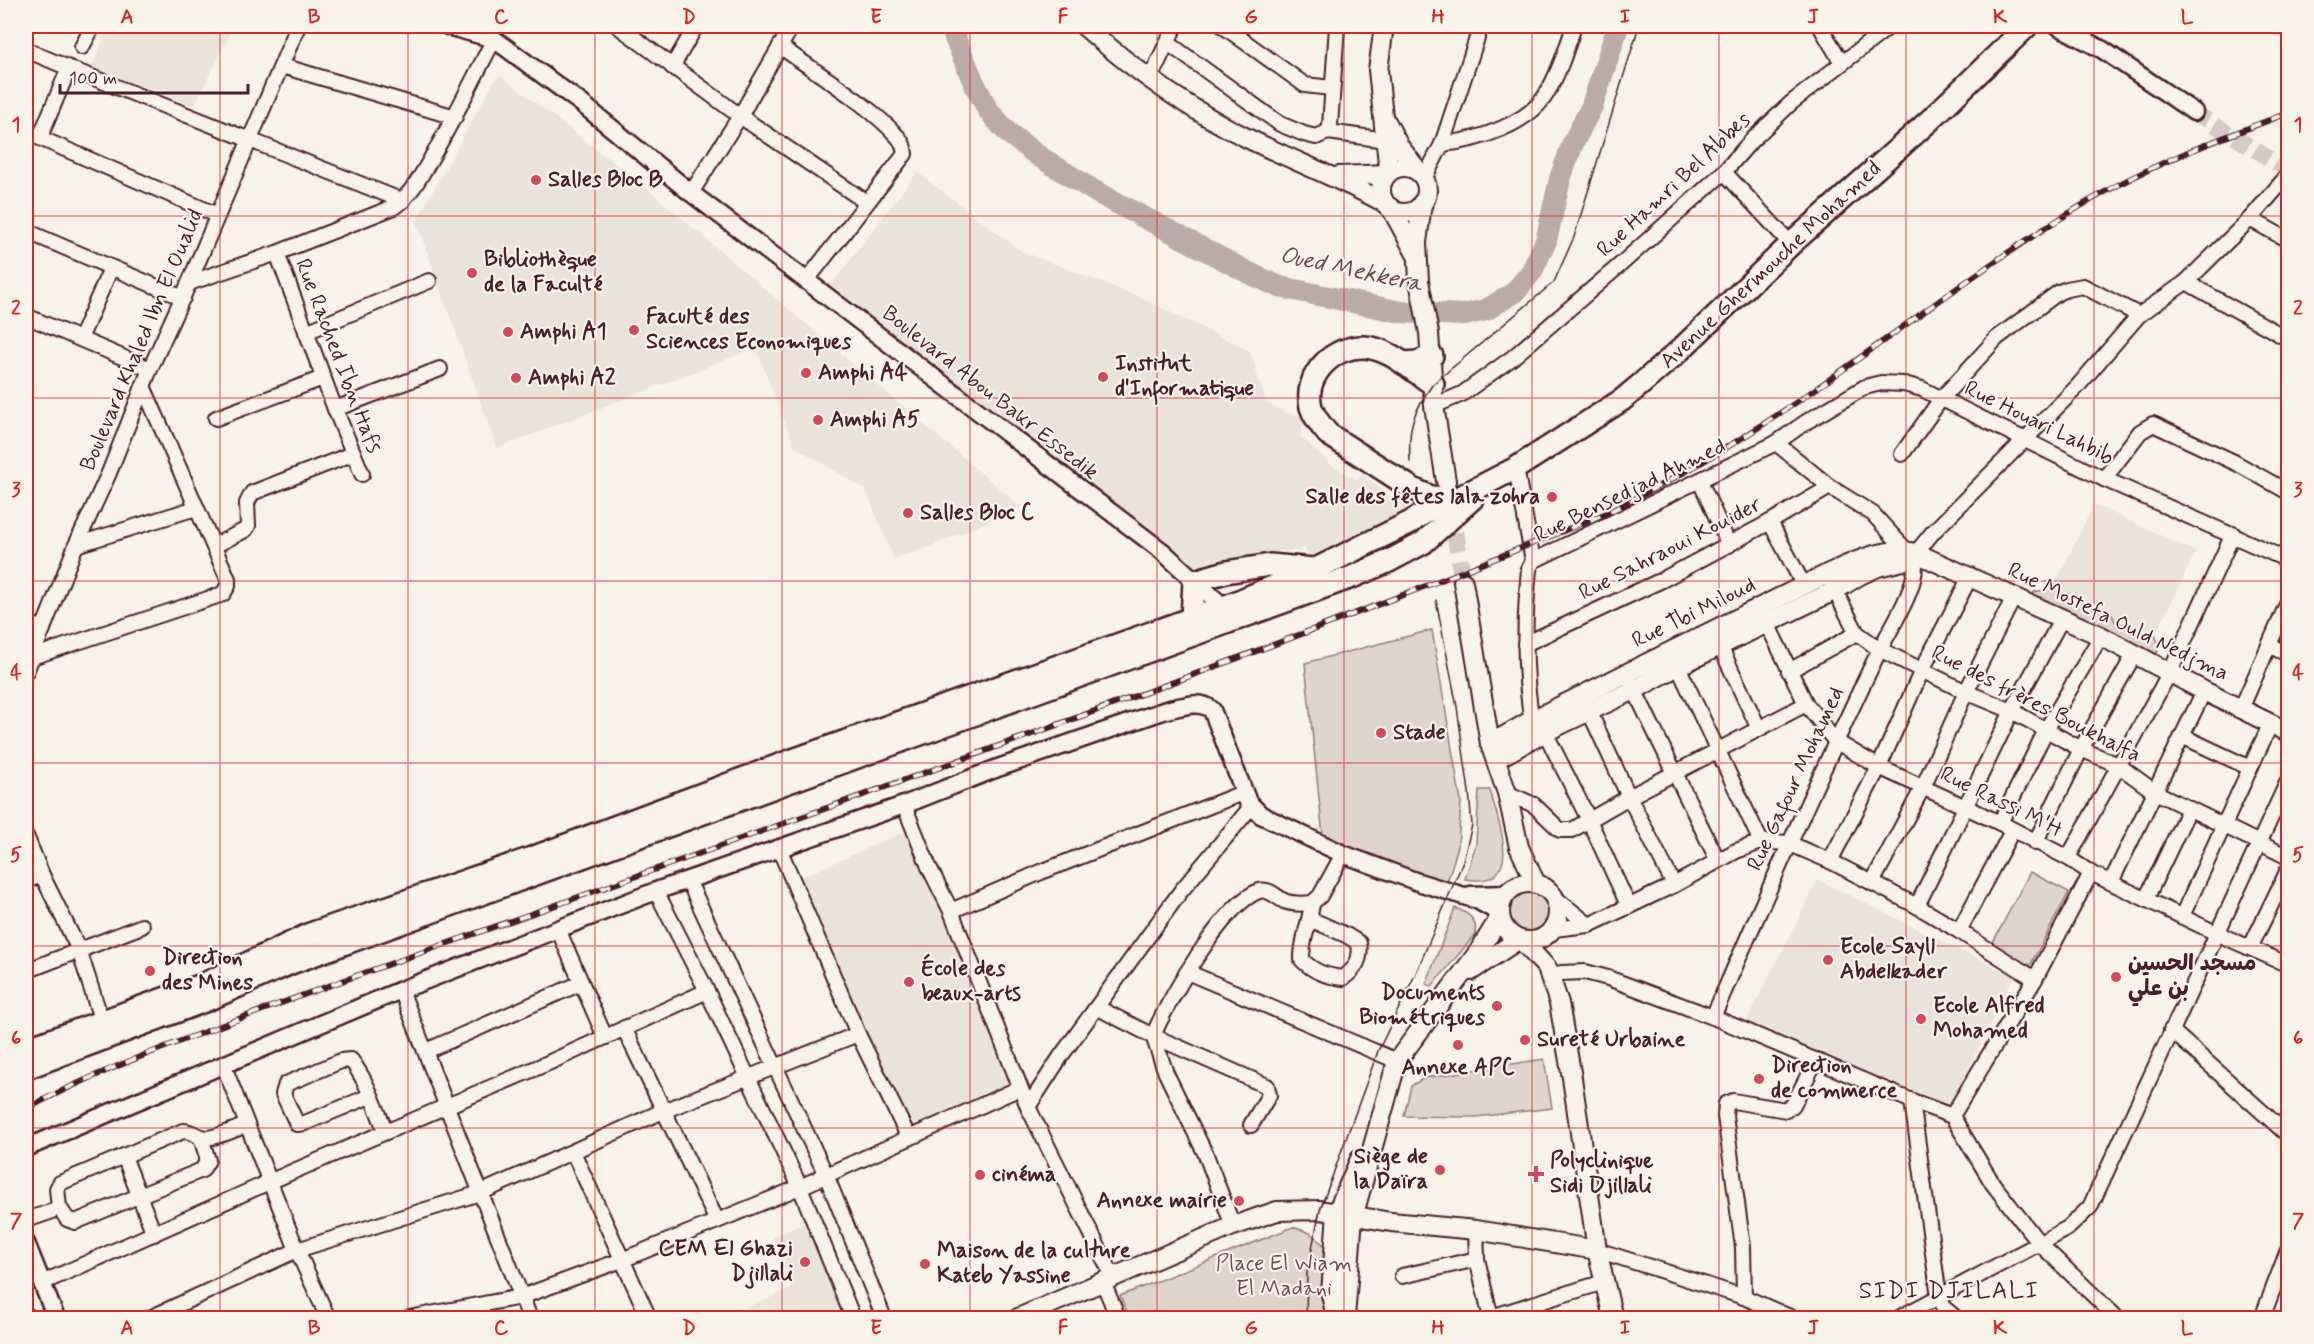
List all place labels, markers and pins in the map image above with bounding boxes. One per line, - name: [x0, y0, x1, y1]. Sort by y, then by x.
- place label: Salles Bloc B: [548, 166, 663, 194]
- marker: Salles Bloc B: [529, 173, 543, 187]
- place label: Bibliothèque de la Faculté: [484, 246, 603, 299]
- marker: Bibliothèque de la Faculté: [465, 266, 479, 280]
- place label: Faculté des Sciences Economiques: [646, 303, 851, 356]
- place label: Amphi A1: [520, 318, 607, 346]
- marker: Faculté des Sciences Economiques: [627, 323, 641, 337]
- marker: Amphi A1: [501, 325, 515, 339]
- place label: Institut d'Informatique: [1115, 350, 1254, 405]
- place label: Amphi A4: [818, 359, 908, 387]
- place label: Amphi A2: [528, 364, 616, 392]
- marker: Amphi A4: [799, 366, 813, 380]
- marker: Institut d'Informatique: [1096, 370, 1110, 384]
- marker: Amphi A2: [509, 371, 523, 385]
- place label: Amphi A5: [830, 406, 920, 434]
- marker: Amphi A5: [811, 413, 825, 427]
- place label: Salle des fêtes lala zohra: [1305, 483, 1540, 511]
- marker: Salle des fêtes lala zohra: [1545, 490, 1559, 504]
- place label: Salles Bloc C: [920, 499, 1034, 527]
- marker: Salles Bloc C: [901, 506, 915, 520]
- place label: Stade: [1393, 719, 1446, 747]
- marker: Stade: [1374, 726, 1388, 740]
- place label: Ecole Sayll Abdelkader: [1840, 933, 1948, 986]
- place label: Direction des Mines: [162, 944, 253, 997]
- place label: مسجد الحسين بن علي: [2128, 950, 2256, 1007]
- place label: École des beaux-arts: [921, 953, 1021, 1008]
- marker: Ecole Sayll Abdelkader: [1821, 953, 1835, 967]
- marker: Direction des Mines: [143, 964, 157, 978]
- marker: مسجد الحسين بن علي: [2109, 970, 2123, 984]
- marker: École des beaux-arts: [902, 975, 916, 989]
- place label: Documents Biométriques: [1359, 979, 1485, 1032]
- place label: Ecole Alfred Mohamed: [1933, 992, 2045, 1045]
- marker: Documents Biométriques: [1490, 999, 1504, 1013]
- marker: Ecole Alfred Mohamed: [1914, 1012, 1928, 1026]
- place label: Sureté Urbaine: [1537, 1026, 1686, 1054]
- marker: Sureté Urbaine: [1518, 1033, 1532, 1047]
- marker: Annexe APC: [1451, 1038, 1465, 1052]
- place label: Direction de commerce: [1771, 1052, 1897, 1105]
- place label: Annexe APC: [1401, 1054, 1515, 1082]
- marker: Direction de commerce: [1752, 1072, 1766, 1086]
- place label: Siège de la Daïra: [1354, 1143, 1428, 1196]
- place label: Polyclinique Sidi Djillali: [1550, 1147, 1654, 1200]
- place label: cinéma: [992, 1161, 1056, 1189]
- marker: Siège de la Daïra: [1433, 1163, 1447, 1177]
- marker: Polyclinique Sidi Djillali: [1527, 1165, 1545, 1183]
- marker: cinéma: [973, 1168, 987, 1182]
- place label: Annexe mairie: [1097, 1187, 1227, 1215]
- marker: Annexe mairie: [1232, 1194, 1246, 1208]
- place label: CEM El Ghazi Djillali: [658, 1235, 793, 1289]
- place label: Maison de la culture Kateb Yassine: [937, 1237, 1131, 1290]
- marker: CEM El Ghazi Djillali: [798, 1255, 812, 1269]
- marker: Maison de la culture Kateb Yassine: [918, 1257, 932, 1271]

